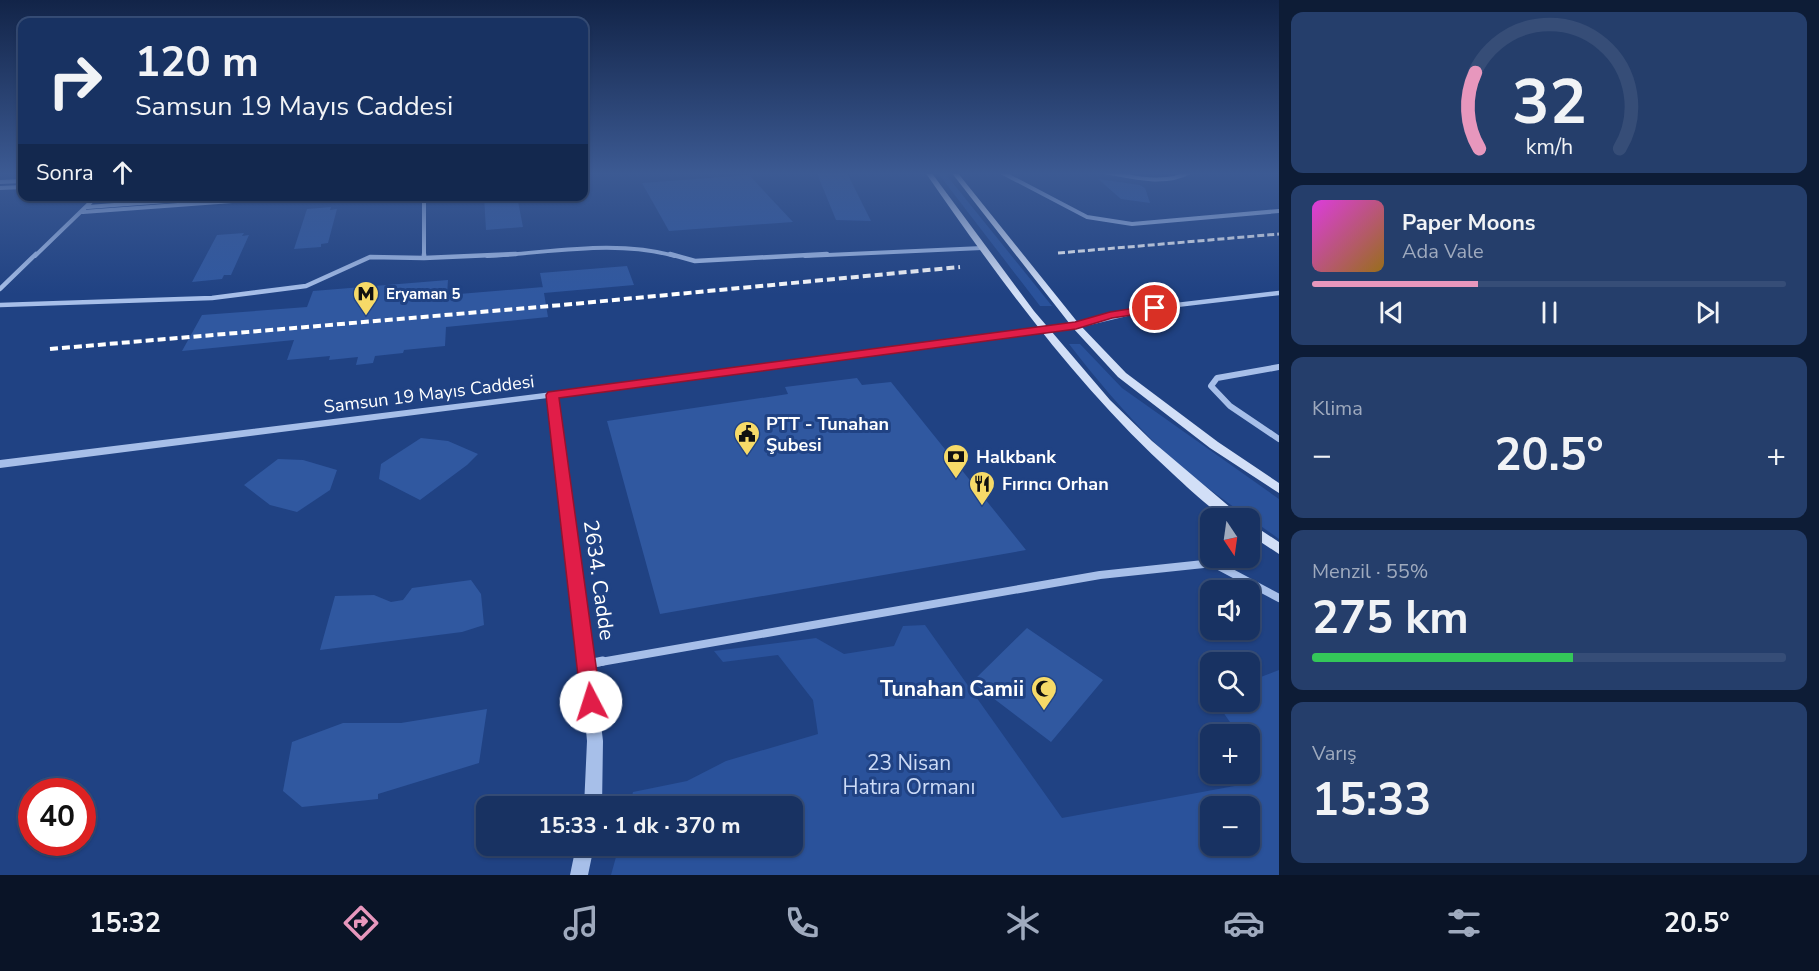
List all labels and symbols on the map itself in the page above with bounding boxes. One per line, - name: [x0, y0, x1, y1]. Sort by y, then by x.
- metro station icon: Eryaman 5: [351, 279, 381, 317]
- pin: [1129, 282, 1180, 333]
- place label: Eryaman 5: [386, 284, 460, 304]
- street label: Samsun 19 Mayıs Caddesi: [322, 369, 536, 419]
- place label: PTT - Tunahan Şubesi: [766, 412, 889, 457]
- public building icon: PTT - Tunahan Şubesi: [732, 419, 762, 457]
- bank icon: Halkbank: [941, 442, 971, 480]
- place label: Halkbank: [976, 445, 1056, 469]
- restaurant icon: Fırıncı Orhan: [967, 469, 997, 507]
- place label: Fırıncı Orhan: [1002, 472, 1109, 496]
- north arrow: [1200, 508, 1260, 568]
- street label: 2634. Cadde: [577, 518, 621, 642]
- position arrow: [559, 670, 623, 734]
- mosque icon: Tunahan Camii: [1029, 674, 1059, 712]
- place label: Tunahan Camii: [880, 675, 1024, 703]
- park label: 23 Nisan Hatıra Ormanı: [843, 749, 975, 801]
- speed limit sign: 40: [18, 778, 96, 856]

